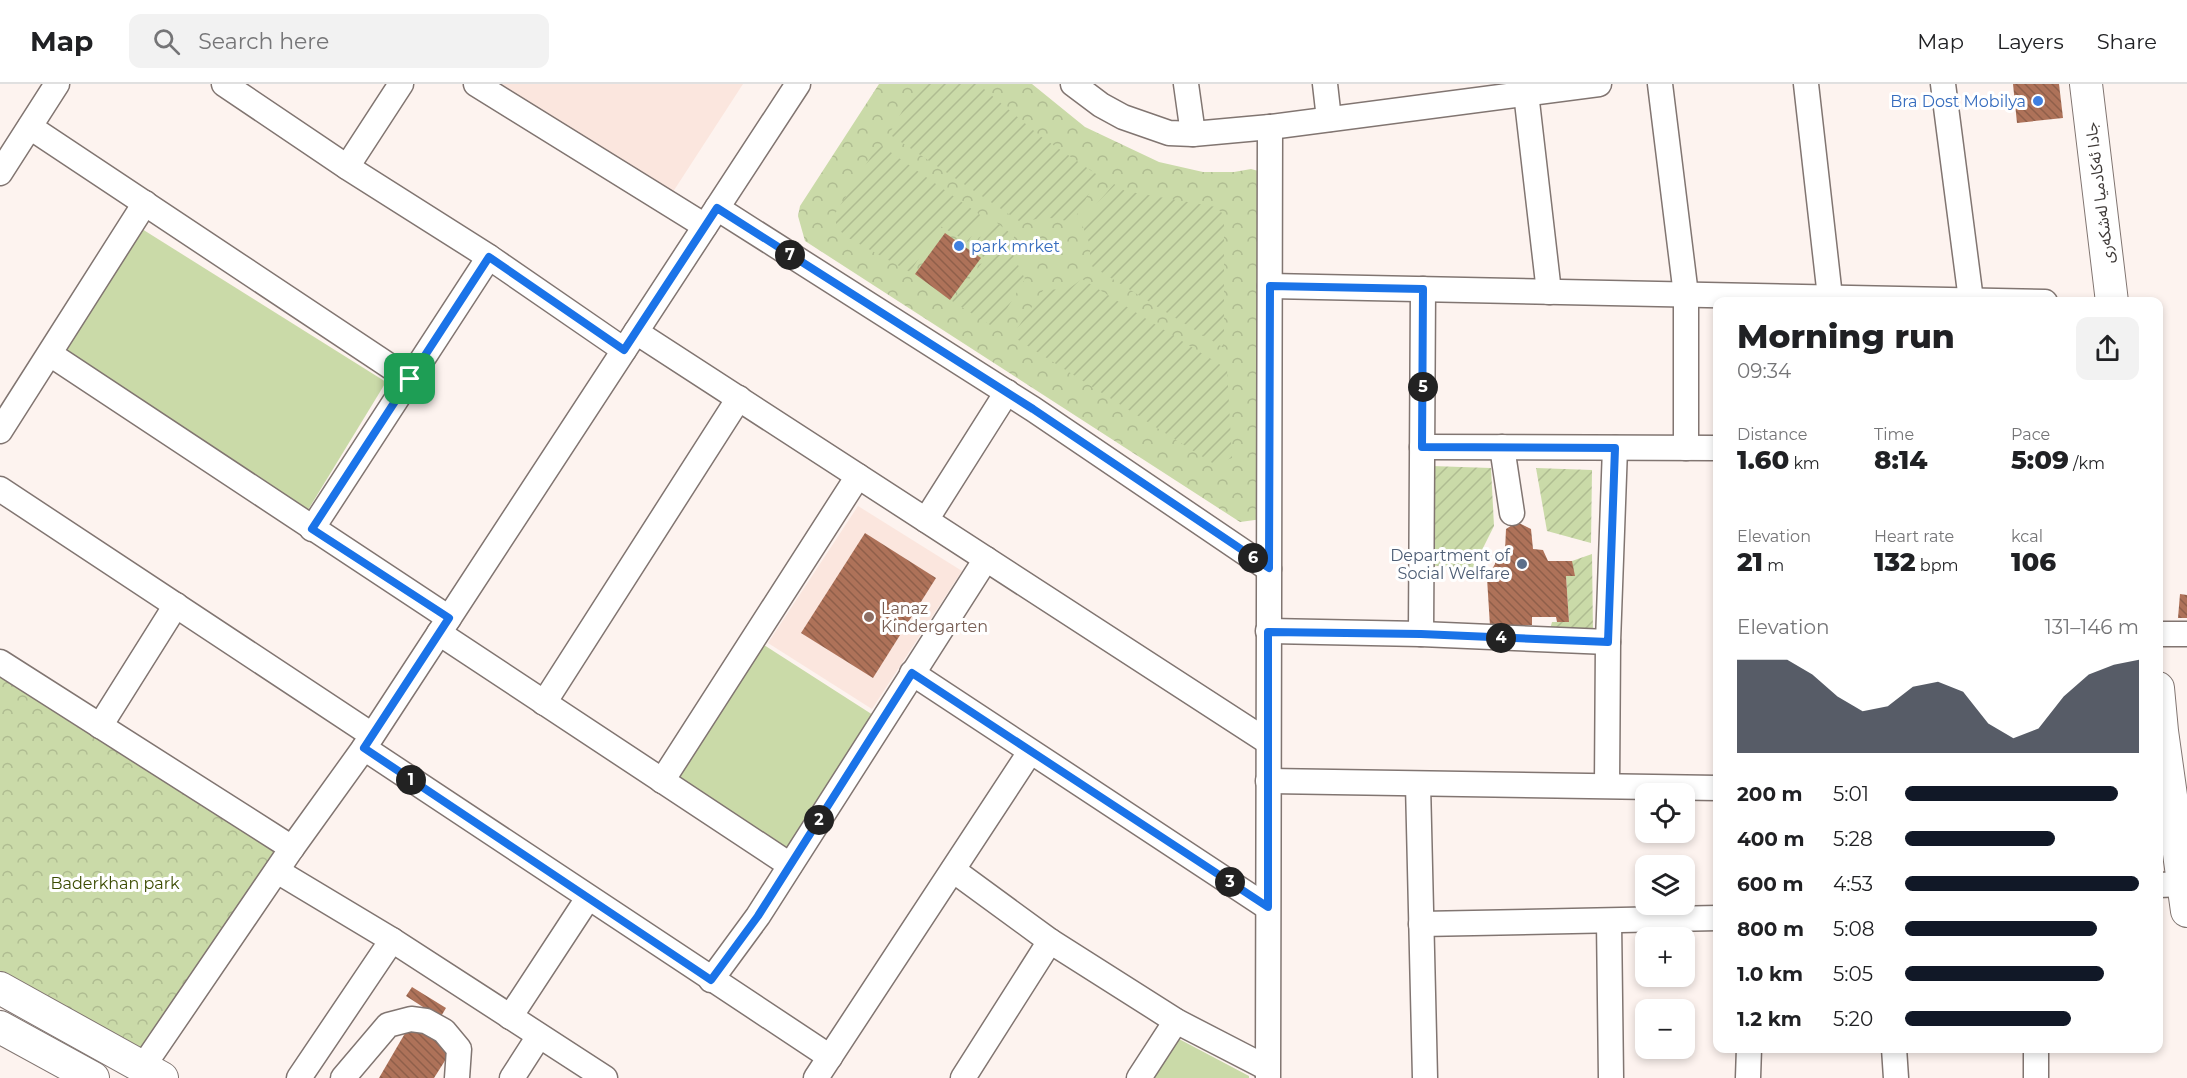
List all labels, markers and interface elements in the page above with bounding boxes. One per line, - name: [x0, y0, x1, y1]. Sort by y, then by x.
- search box: [129, 14, 549, 68]
- text: Map: [30, 24, 93, 58]
- icon: search: [150, 25, 183, 58]
- text: Search here: [198, 28, 329, 55]
- text: Map: [1917, 29, 1964, 54]
- text: Layers: [1997, 29, 2064, 54]
- text: Share: [2097, 29, 2157, 54]
- place label: Bra Dost Mobilya: [1890, 92, 2026, 111]
- marker: Bra Dost Mobilya: [2031, 94, 2045, 108]
- street label: جادا ئه‌كادميا له‌شكه‌رى: [2081, 121, 2118, 265]
- place label: park mrket: [971, 237, 1060, 256]
- marker: park mrket: [952, 239, 966, 253]
- pin: 7: [775, 240, 805, 270]
- text: 7: [785, 245, 795, 264]
- text: Morning run: [1737, 316, 1955, 356]
- button: share: [2076, 317, 2139, 380]
- pin: [384, 353, 435, 404]
- text: 09:34: [1737, 359, 1791, 383]
- icon: arrive: [393, 362, 426, 395]
- pin: 5: [1408, 372, 1438, 402]
- text: 5: [1418, 377, 1428, 396]
- text: Distance: [1737, 425, 1807, 444]
- text: Time: [1874, 425, 1914, 444]
- text: Pace: [2011, 425, 2050, 444]
- text: 1.60: [1737, 444, 1789, 476]
- text: 8:14: [1874, 444, 1927, 476]
- text: 5:09: [2011, 444, 2069, 476]
- text: km: [1789, 454, 1820, 473]
- text: /km: [2069, 454, 2105, 473]
- text: Elevation: [1737, 527, 1811, 546]
- text: Heart rate: [1874, 527, 1954, 546]
- text: kcal: [2011, 527, 2043, 546]
- pin: 6: [1238, 543, 1268, 573]
- place label: Department of Social Welfare: [1390, 546, 1511, 583]
- text: 21: [1737, 546, 1763, 578]
- text: 132: [1874, 546, 1916, 578]
- text: 106: [2011, 546, 2056, 578]
- text: 6: [1248, 548, 1258, 567]
- text: m: [1763, 556, 1784, 575]
- text: bpm: [1916, 556, 1959, 575]
- marker: Department of Social Welfare: [1515, 557, 1529, 571]
- place label: Lanaz Kindergarten: [881, 599, 988, 636]
- marker: Lanaz Kindergarten: [862, 610, 876, 624]
- text: Elevation: [1737, 615, 1829, 639]
- text: 131–146 m: [2045, 615, 2139, 639]
- pin: 4: [1486, 623, 1516, 653]
- text: 4: [1495, 628, 1507, 647]
- pin: 1: [396, 765, 426, 795]
- text: 1: [408, 770, 414, 789]
- text: 200 m: [1737, 782, 1803, 806]
- text: 5:01: [1833, 782, 1869, 806]
- map controls: [1635, 783, 1695, 1059]
- button: locate: [1635, 783, 1695, 843]
- pin: 2: [804, 805, 834, 835]
- text: 2: [814, 810, 824, 829]
- text: 400 m: [1737, 827, 1805, 851]
- text: 5:28: [1833, 827, 1873, 851]
- button: layers: [1635, 855, 1695, 915]
- pin: 3: [1215, 867, 1245, 897]
- text: 3: [1225, 872, 1235, 891]
- text: 600 m: [1737, 872, 1804, 896]
- text: 4:53: [1833, 872, 1873, 896]
- park label: Baderkhan park: [50, 874, 180, 893]
- text: 800 m: [1737, 917, 1804, 941]
- text: 5:08: [1833, 917, 1875, 941]
- button: +: [1635, 927, 1695, 987]
- text: 1.0 km: [1737, 962, 1803, 986]
- text: 5:05: [1833, 962, 1873, 986]
- button: −: [1635, 999, 1695, 1059]
- text: 1.2 km: [1737, 1007, 1802, 1031]
- text: 5:20: [1833, 1007, 1873, 1031]

